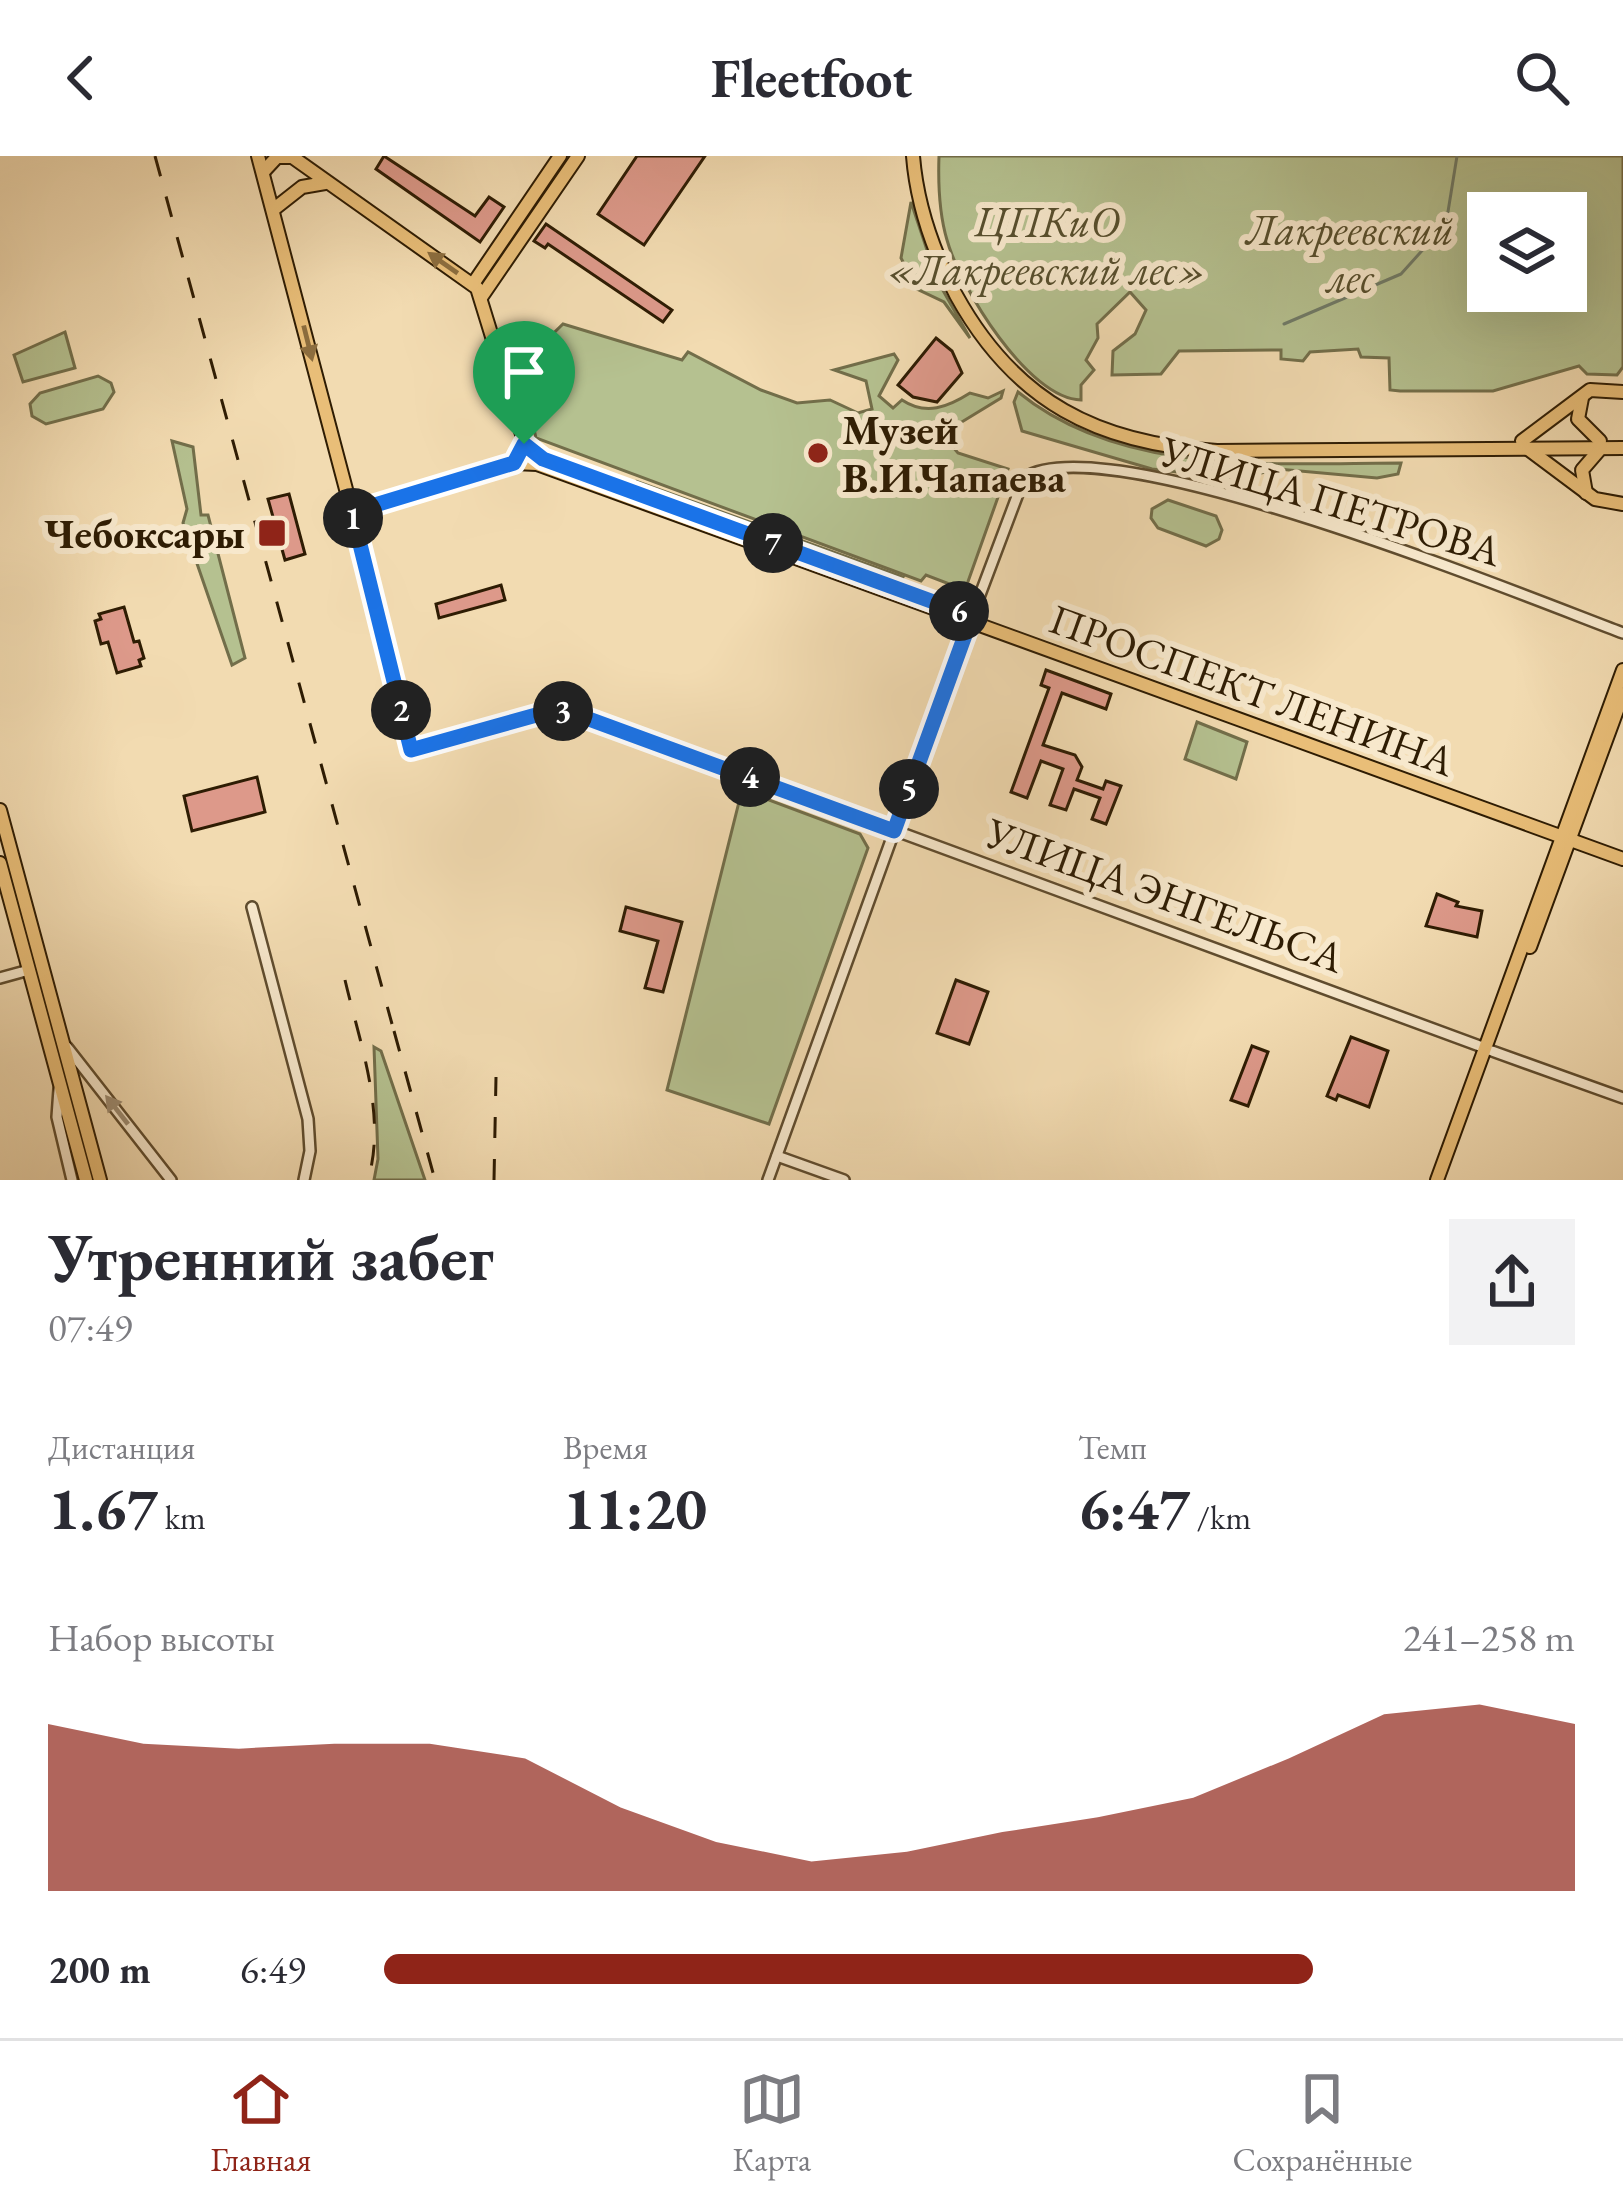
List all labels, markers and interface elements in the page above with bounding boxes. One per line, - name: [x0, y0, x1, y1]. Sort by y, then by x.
- text: Fleetfoot: [711, 43, 912, 113]
- icon: back: [48, 45, 114, 111]
- icon: search: [1509, 45, 1575, 111]
- map controls: [1467, 192, 1587, 312]
- button: layers: [1467, 192, 1587, 312]
- park label: ЦПКиО «Лакреевский лес»: [888, 194, 1206, 297]
- park label: Лакреевский лес: [1244, 202, 1454, 305]
- one-way arrow: [427, 252, 460, 275]
- pin: [473, 321, 575, 444]
- one-way arrow: [299, 324, 318, 361]
- icon: arrive: [491, 339, 557, 405]
- place label: Музей В.И.Чапаева: [842, 402, 1066, 505]
- street label: УЛИЦА ПЕТРОВА: [1153, 423, 1509, 579]
- marker: Музей В.И.Чапаева: [805, 440, 831, 466]
- pin: 1: [323, 488, 383, 548]
- text: 1: [344, 496, 362, 539]
- place label: Чебоксары: [44, 506, 245, 561]
- pin: 7: [743, 513, 803, 573]
- marker: Чебоксары: [256, 517, 288, 549]
- text: 7: [764, 521, 782, 564]
- pin: 6: [929, 581, 989, 641]
- text: 6: [950, 589, 968, 632]
- street label: ПРОСПЕКТ ЛЕНИНА: [1042, 591, 1463, 789]
- pin: 2: [371, 680, 431, 740]
- pin: 3: [533, 681, 593, 741]
- text: 2: [392, 688, 410, 731]
- text: 3: [554, 689, 572, 732]
- pin: 4: [720, 747, 780, 807]
- text: 4: [741, 755, 759, 798]
- pin: 5: [879, 759, 939, 819]
- text: 5: [900, 767, 918, 810]
- street label: УЛИЦА ЭНГЕЛЬСА: [978, 804, 1352, 986]
- one-way arrow: [105, 1095, 130, 1126]
- text: Утренний забег: [48, 1214, 494, 1300]
- button: share: [1449, 1219, 1575, 1345]
- text: 07:49: [48, 1302, 133, 1353]
- text: Дистанция: [48, 1426, 195, 1469]
- text: Время: [563, 1426, 648, 1469]
- text: Темп: [1078, 1426, 1147, 1469]
- text: 1.67: [48, 1469, 158, 1547]
- text: 11:20: [563, 1469, 707, 1547]
- text: 6:47: [1078, 1469, 1190, 1547]
- text: km: [158, 1496, 206, 1539]
- text: /km: [1190, 1496, 1251, 1539]
- text: Набор высоты: [48, 1612, 275, 1663]
- text: 241–258 m: [1403, 1612, 1575, 1663]
- text: 200 m: [48, 1944, 151, 1995]
- text: 6:49: [240, 1944, 306, 1995]
- tab: Главная: [211, 2066, 311, 2181]
- tab: Карта: [732, 2066, 811, 2181]
- tab: Сохранённые: [1232, 2066, 1412, 2181]

